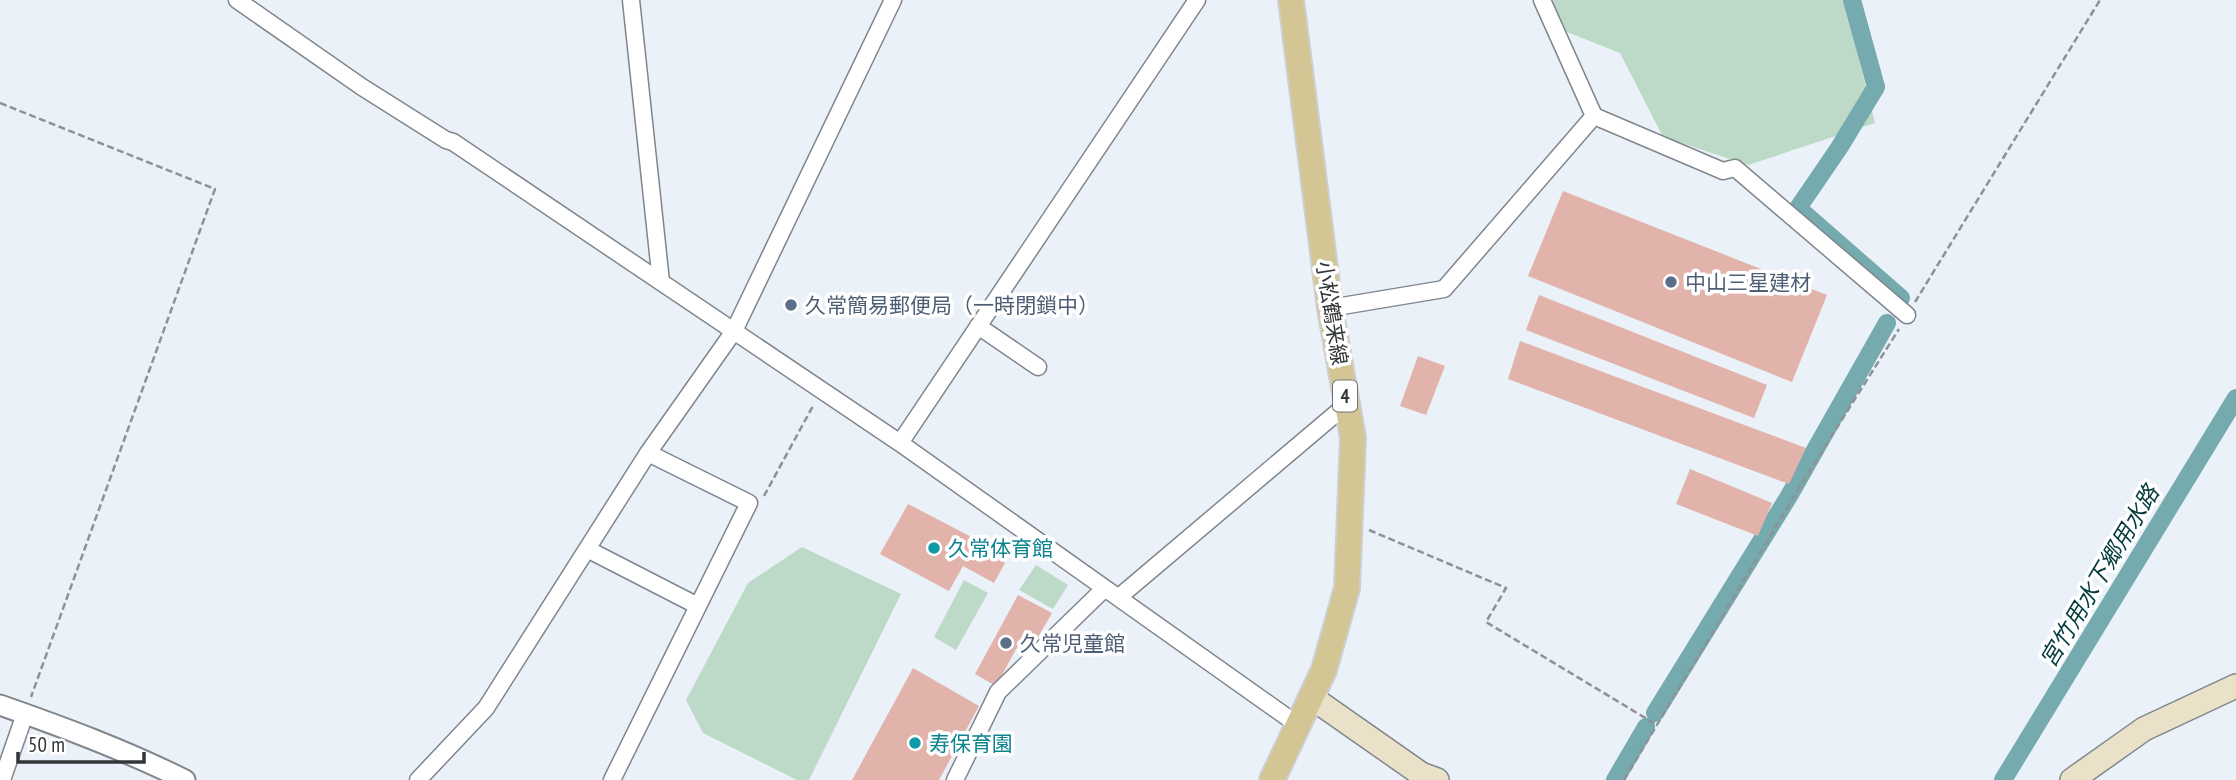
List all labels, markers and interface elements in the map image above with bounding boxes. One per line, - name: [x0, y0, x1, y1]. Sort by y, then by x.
- street label: 小松鶴来線: [1310, 259, 1354, 367]
- place label: 中山三星建材: [1685, 269, 1811, 296]
- marker: 中山三星建材: [1663, 274, 1679, 290]
- place label: 久常簡易郵便局（一時閉鎖中）: [805, 292, 1099, 319]
- marker: 久常簡易郵便局（一時閉鎖中）: [783, 297, 799, 313]
- road number: 4: [1333, 380, 1357, 412]
- water label: 宮竹用水下郷用水路: [2033, 478, 2166, 672]
- place label: 久常体育館: [948, 535, 1053, 562]
- marker: 久常体育館: [926, 540, 942, 556]
- place label: 久常児童館: [1020, 630, 1125, 657]
- marker: 久常児童館: [998, 635, 1014, 651]
- scale bar: [18, 720, 144, 764]
- place label: 寿保育園: [929, 730, 1013, 757]
- text: 50 m: [28, 731, 65, 758]
- marker: 寿保育園: [907, 735, 923, 751]

